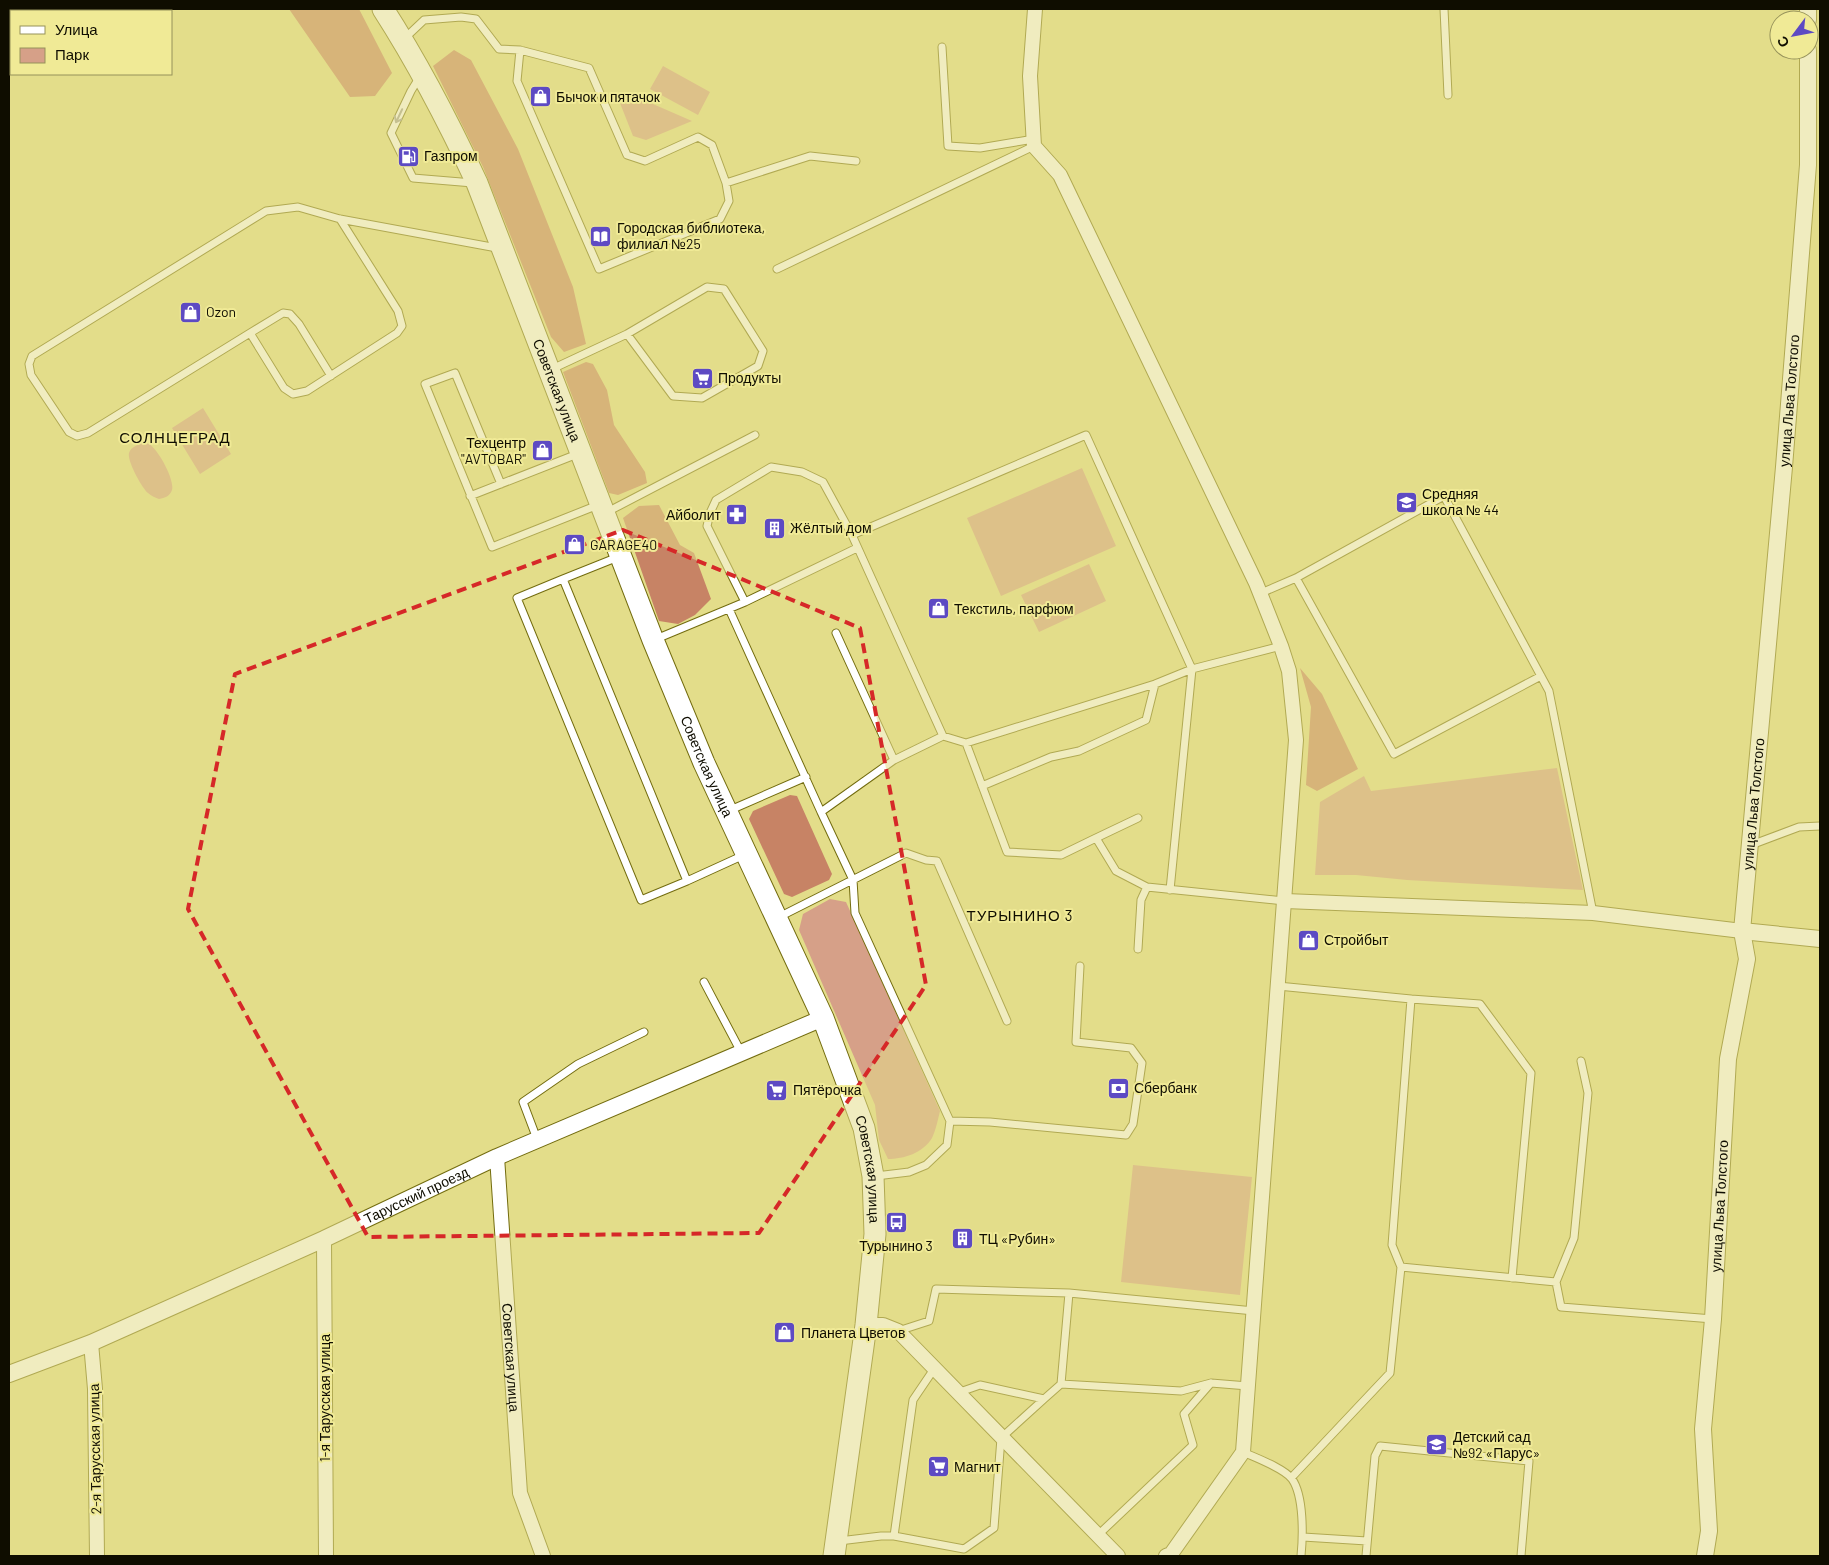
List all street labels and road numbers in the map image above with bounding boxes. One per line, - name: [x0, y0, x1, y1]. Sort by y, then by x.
- street label: улица Льва Толстого: [1775, 334, 1803, 467]
- street label: Советская улица: [530, 336, 585, 444]
- street label: Советская улица: [677, 713, 737, 820]
- street label: улица Льва Толстого: [1739, 737, 1767, 871]
- street label: Советская улица: [852, 1113, 884, 1224]
- street label: улица Льва Толстого: [1707, 1139, 1731, 1273]
- street label: Тарусский проезд: [361, 1163, 471, 1227]
- street label: Советская улица: [499, 1303, 523, 1413]
- street label: 1-я Тарусская улица: [316, 1334, 333, 1462]
- street label: 2-я Тарусская улица: [85, 1383, 104, 1514]

